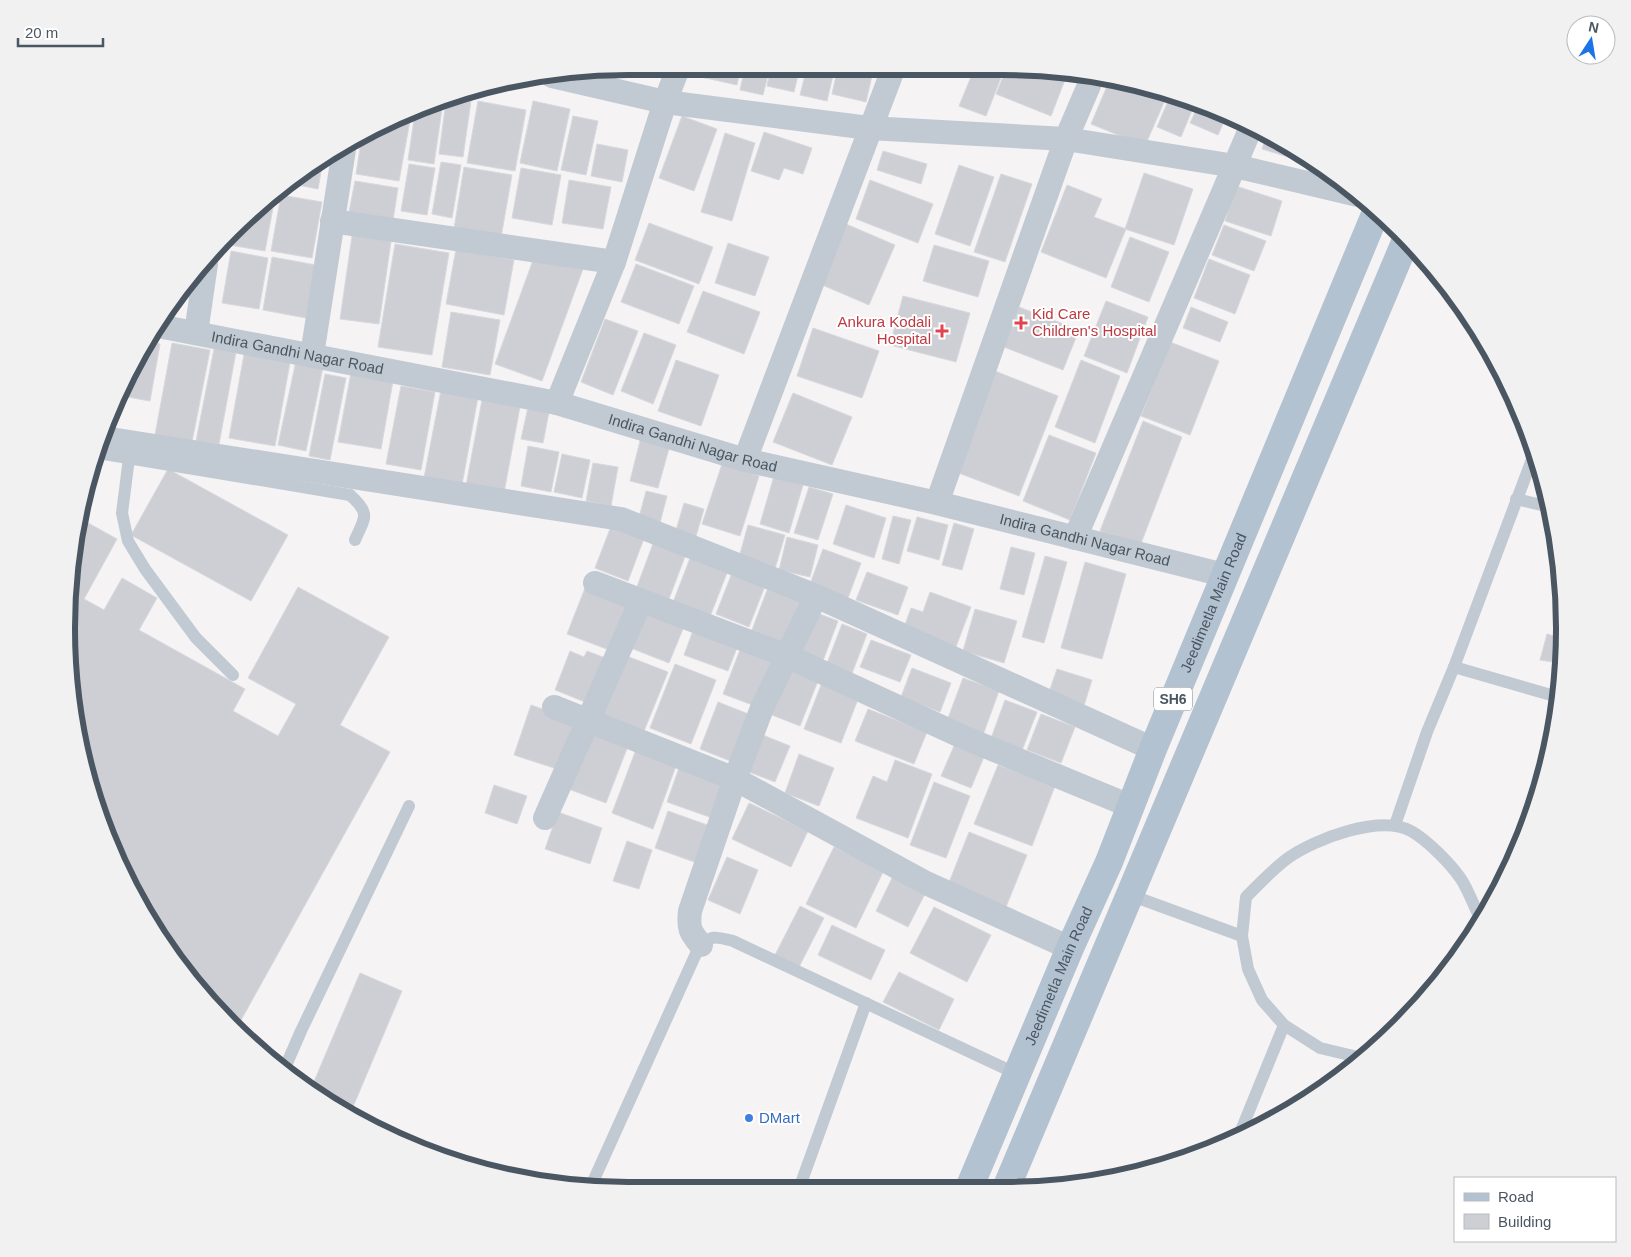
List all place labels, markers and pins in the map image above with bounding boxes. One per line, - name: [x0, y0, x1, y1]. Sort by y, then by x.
- place label: Kid Care Children's Hospital: [1032, 305, 1157, 339]
- place label: Ankura Kodali Hospital: [838, 313, 931, 347]
- marker: Kid Care Children's Hospital: [1014, 316, 1028, 330]
- marker: Ankura Kodali Hospital: [935, 324, 949, 338]
- place label: DMart: [759, 1109, 801, 1126]
- marker: DMart: [743, 1112, 755, 1124]

